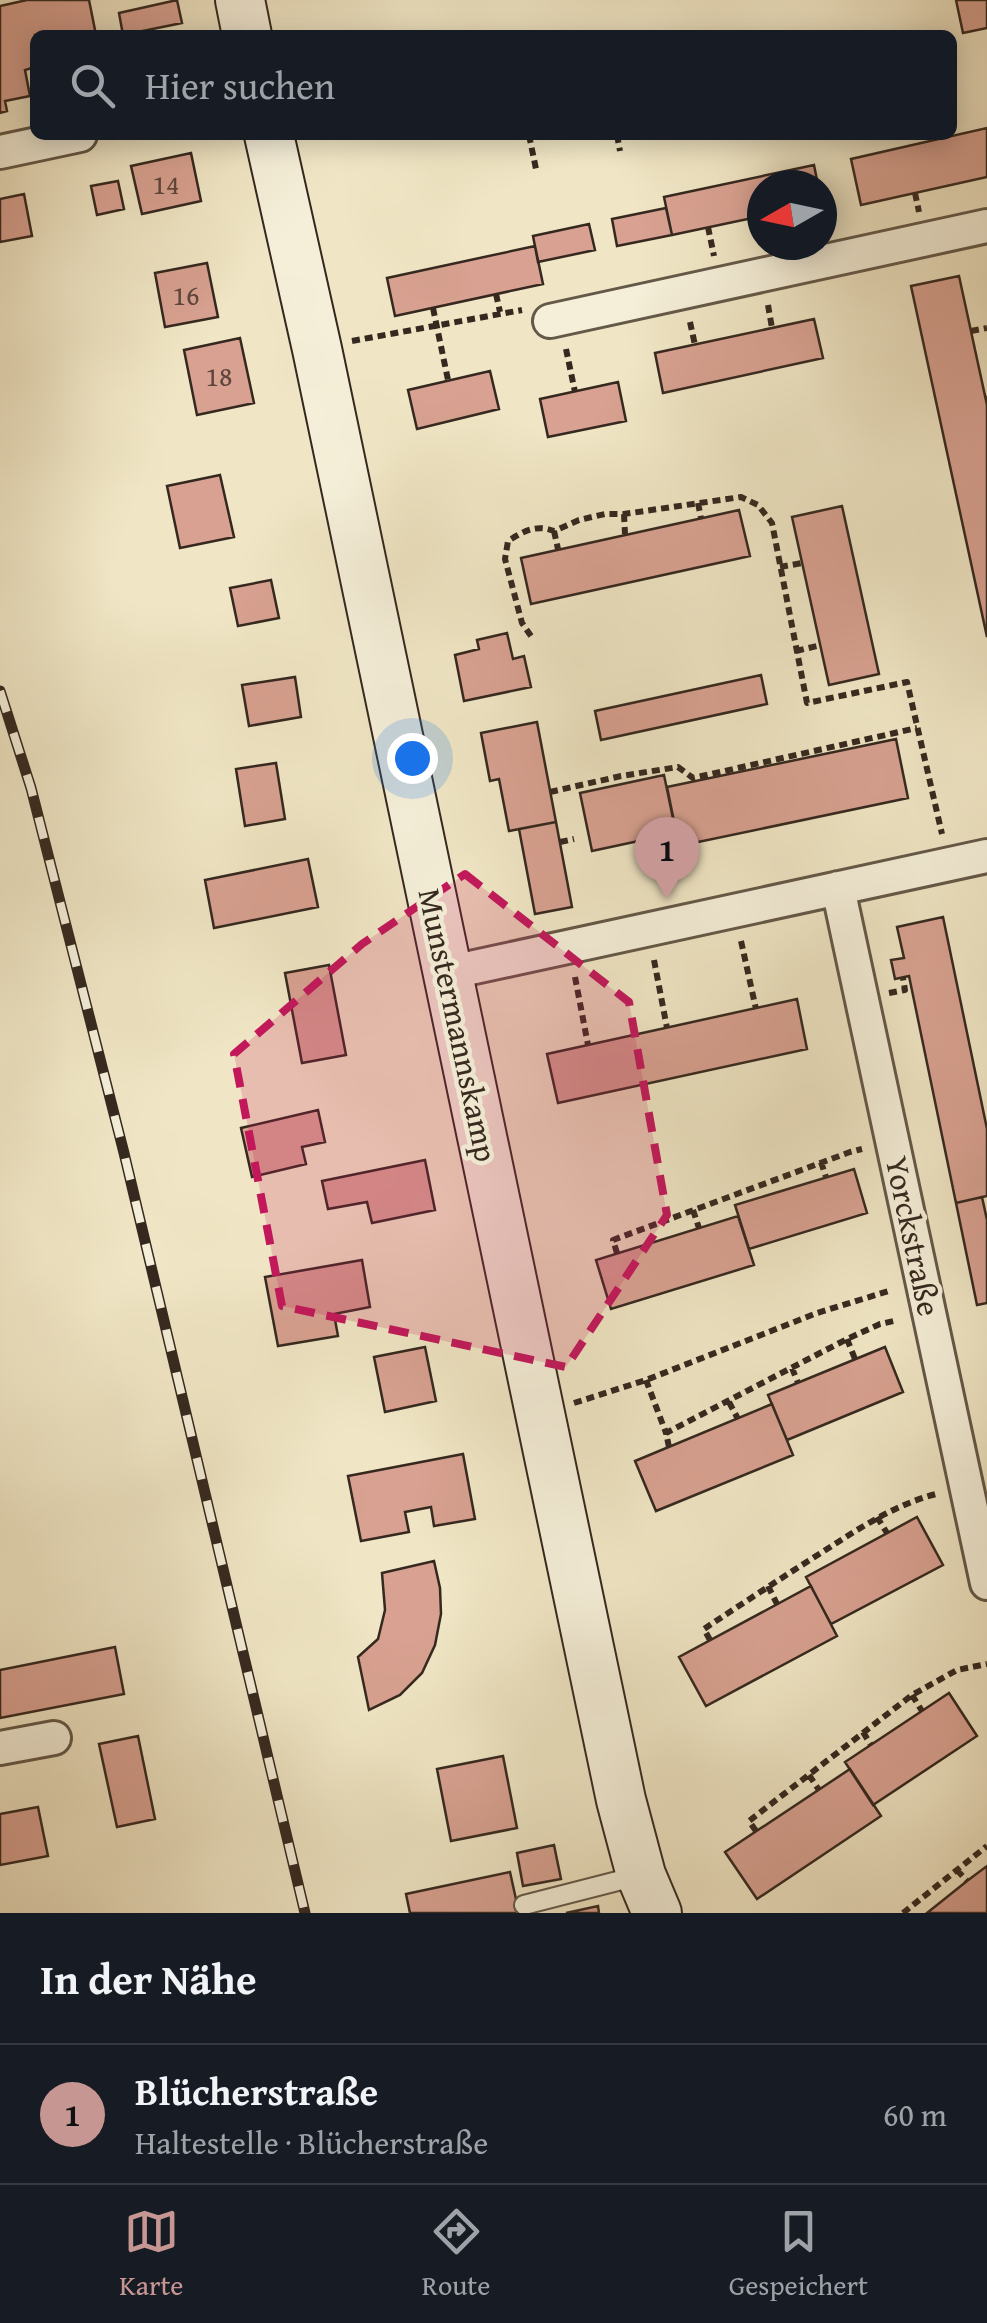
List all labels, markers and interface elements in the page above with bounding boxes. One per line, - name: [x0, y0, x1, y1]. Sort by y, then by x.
- search box: [30, 30, 957, 140]
- text: Hier suchen: [145, 57, 335, 113]
- icon: search: [65, 58, 120, 113]
- house number: 14: [153, 163, 179, 204]
- north arrow: [747, 170, 837, 260]
- house number: 16: [173, 274, 199, 315]
- house number: 18: [206, 355, 232, 396]
- your location: [387, 733, 438, 784]
- pin: 1: [634, 816, 700, 899]
- street label: Munstermannskamp: [407, 884, 510, 1166]
- street label: Yorckstraße: [874, 1152, 953, 1320]
- text: In der Nähe: [40, 1948, 257, 2009]
- text: Blücherstraße: [135, 2063, 378, 2119]
- text: 1: [64, 2091, 81, 2138]
- text: 60 m: [883, 2091, 947, 2138]
- text: Haltestelle · Blücherstraße: [135, 2119, 488, 2166]
- tab: Karte: [119, 2204, 184, 2305]
- tab: Route: [422, 2204, 490, 2305]
- tab: Gespeichert: [729, 2204, 868, 2305]

